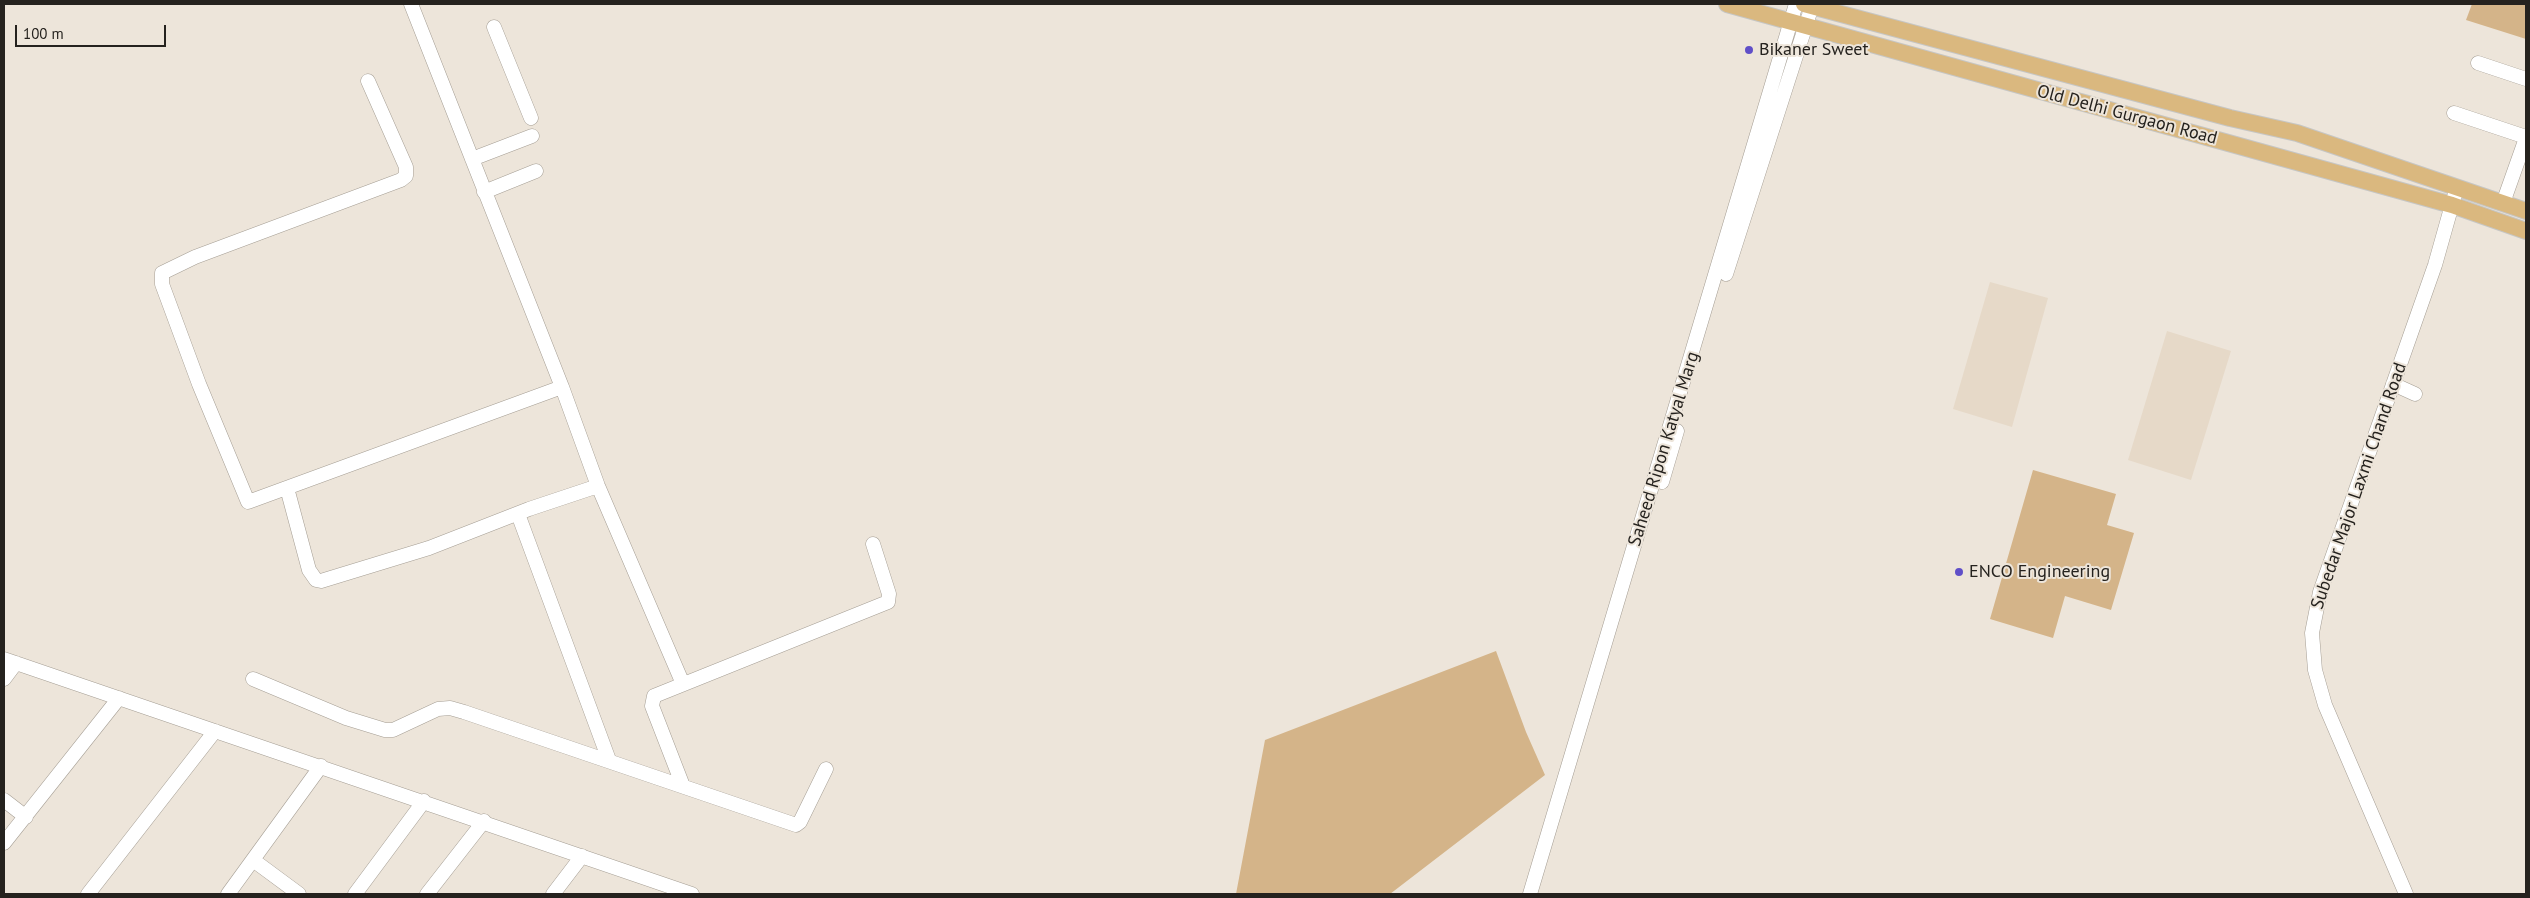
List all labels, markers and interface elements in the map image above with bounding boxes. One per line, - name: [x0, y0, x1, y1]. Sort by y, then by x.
- scale bar: [18, 15, 169, 47]
- text: 100 m: [23, 24, 64, 43]
- place label: Bikaner Sweet: [1759, 39, 1869, 61]
- marker: Bikaner Sweet: [1743, 44, 1755, 56]
- street label: Old Delhi Gurgaon Road: [2035, 81, 2219, 149]
- street label: Saheed Ripon Katyal Marg: [1624, 349, 1704, 549]
- street label: Subedar Major Laxmi Chand Road: [2307, 360, 2411, 612]
- place label: ENCO Engineering: [1969, 561, 2110, 583]
- marker: ENCO Engineering: [1953, 566, 1965, 578]

